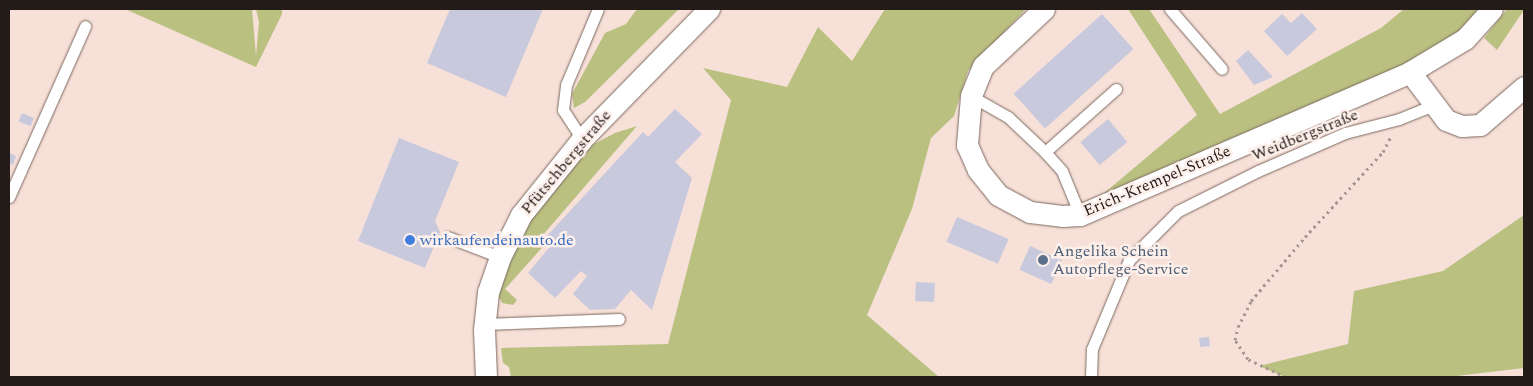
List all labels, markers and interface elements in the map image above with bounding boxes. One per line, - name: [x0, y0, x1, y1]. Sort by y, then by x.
- street label: Weidbergstraße: [1249, 105, 1361, 165]
- street label: Pfütschbergstraße: [517, 106, 615, 218]
- street label: Erich-Krempel-Straße: [1081, 141, 1233, 221]
- place label: wirkaufendeinauto.de: [420, 230, 574, 250]
- marker: wirkaufendeinauto.de: [404, 234, 416, 246]
- place label: Angelika Schein Autopflege-Service: [1053, 241, 1188, 279]
- marker: Angelika Schein Autopflege-Service: [1037, 254, 1049, 266]

